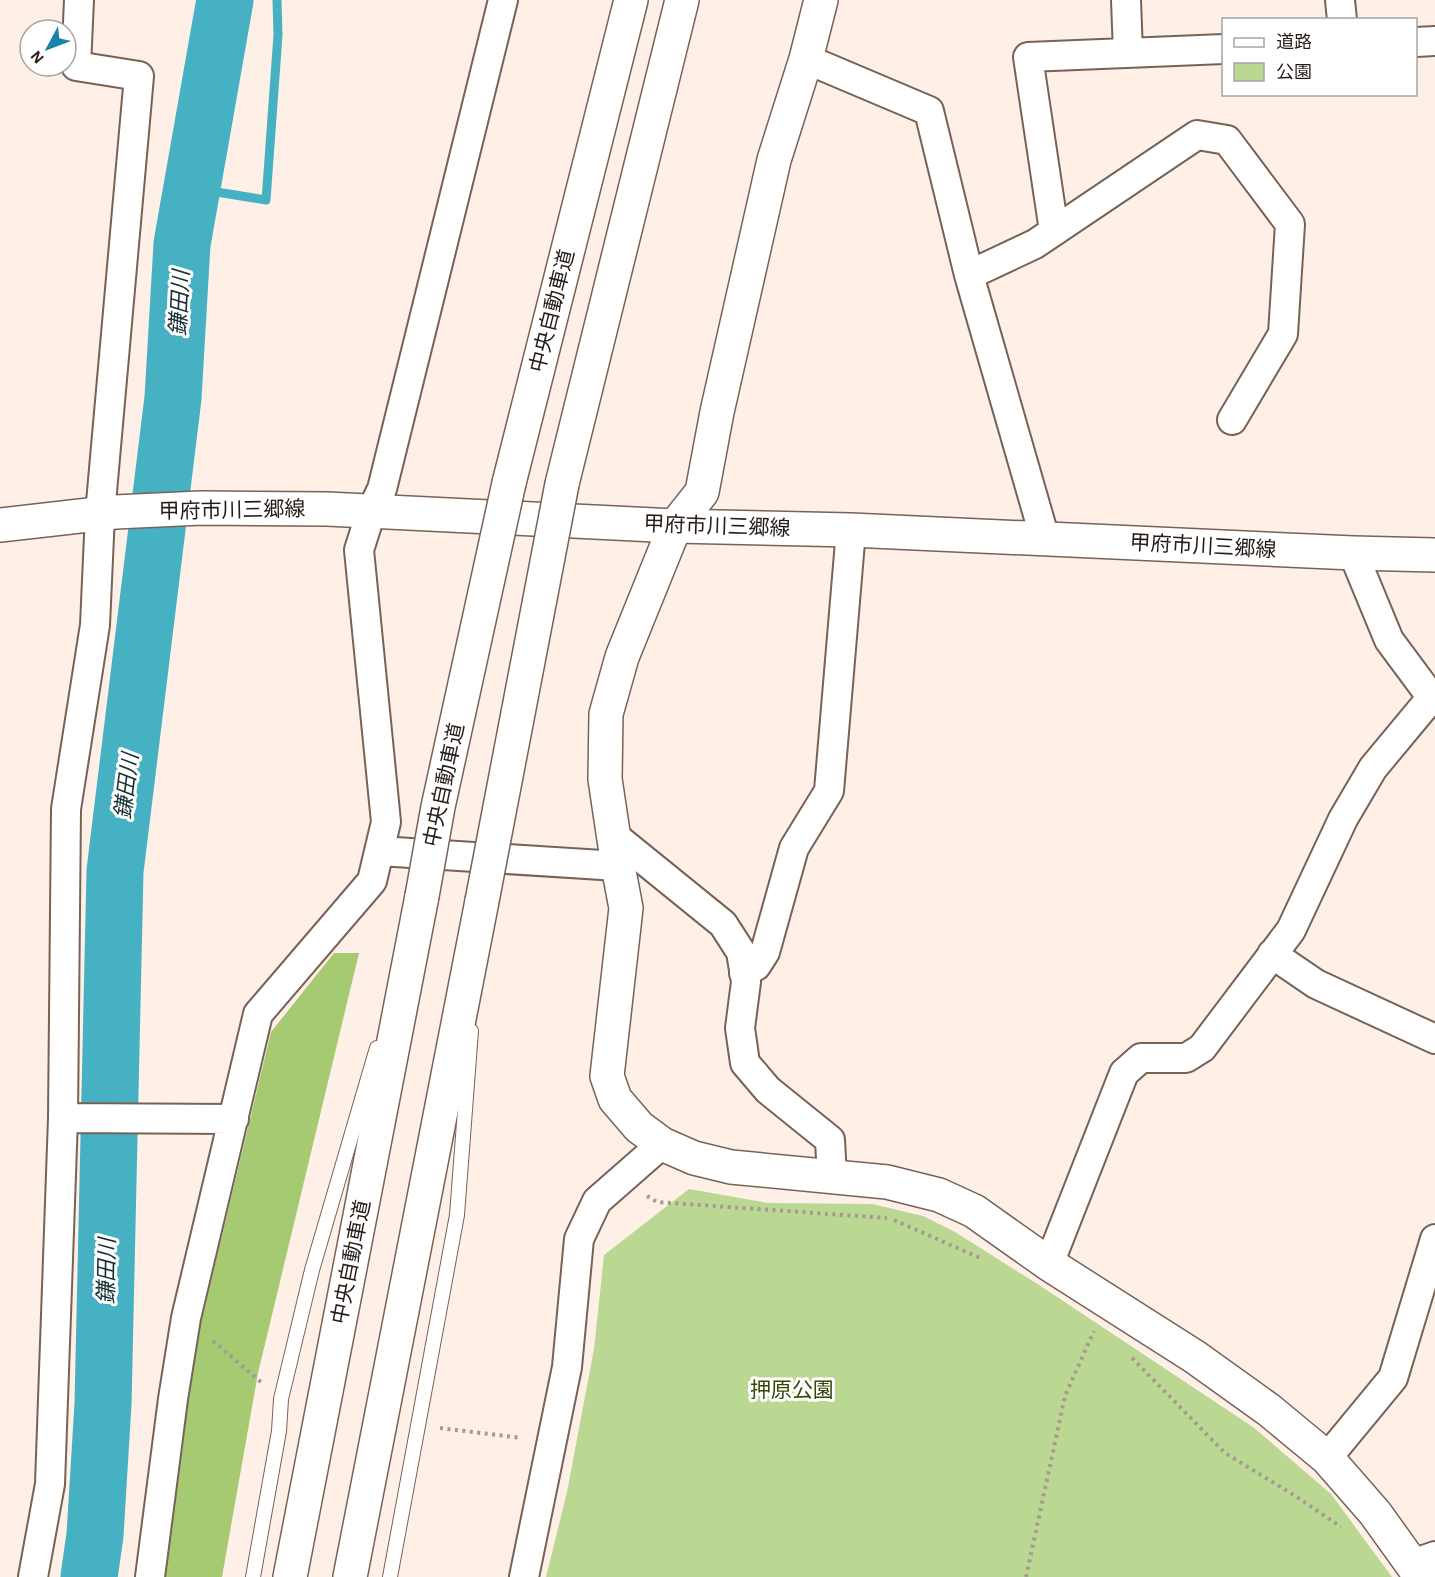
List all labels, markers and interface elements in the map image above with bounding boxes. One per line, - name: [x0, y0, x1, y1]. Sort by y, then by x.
- north arrow: [18, 18, 78, 78]
- legend: [1222, 18, 1417, 96]
- text: 道路: [1276, 32, 1312, 52]
- text: N: [28, 48, 47, 67]
- text: 公園: [1276, 63, 1312, 82]
- street label: 中央自動車道: [526, 247, 578, 375]
- water label: 鎌田川: [166, 267, 193, 337]
- street label: 甲府市川三郷線: [158, 498, 306, 522]
- street label: 甲府市川三郷線: [643, 512, 791, 540]
- street label: 甲府市川三郷線: [1129, 531, 1277, 561]
- street label: 中央自動車道: [420, 721, 468, 849]
- water label: 鎌田川: [111, 750, 142, 820]
- street label: 中央自動車道: [328, 1198, 374, 1326]
- water label: 鎌田川: [94, 1236, 119, 1304]
- park label: 押原公園: [750, 1379, 834, 1401]

